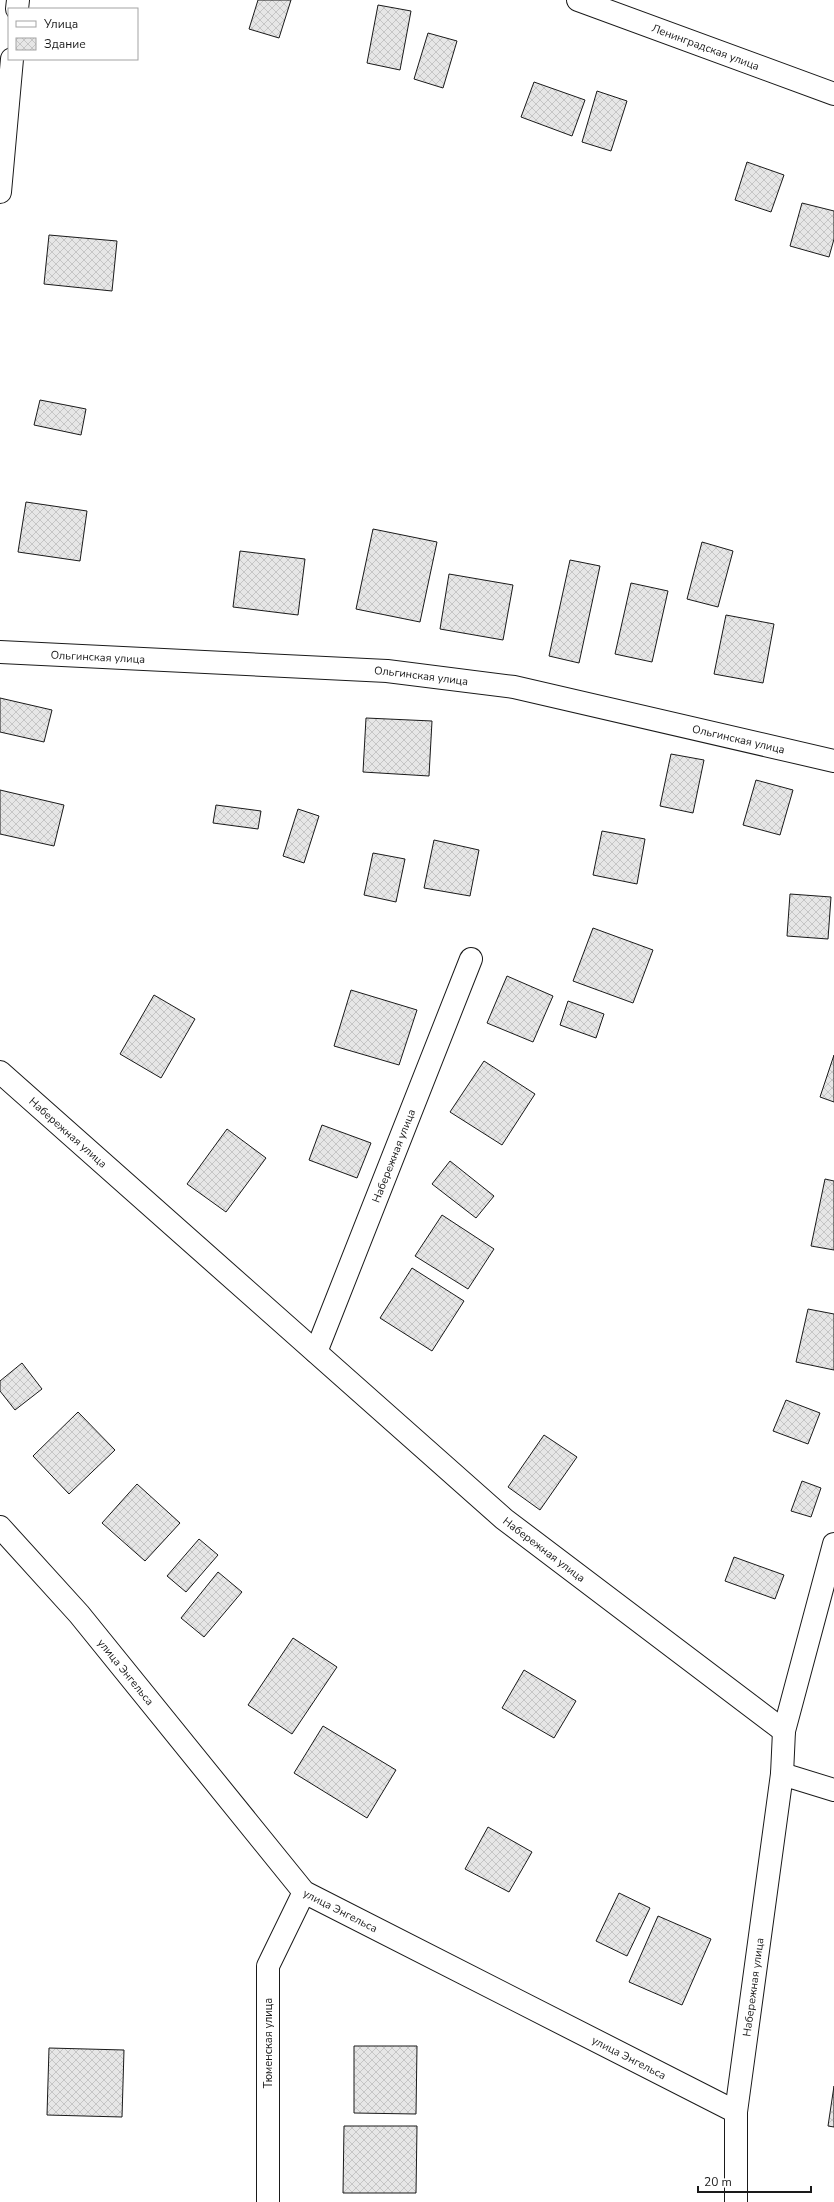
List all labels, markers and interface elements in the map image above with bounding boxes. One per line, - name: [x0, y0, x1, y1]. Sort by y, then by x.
- legend: [8, 8, 138, 60]
- text: Улица: [43, 16, 78, 32]
- street label: Ленинградская улица: [650, 21, 762, 74]
- text: Здание: [44, 36, 86, 52]
- street label: Ольгинская улица: [50, 647, 146, 667]
- street label: Ольгинская улица: [374, 663, 469, 689]
- street label: Ольгинская улица: [691, 721, 786, 757]
- street label: Набережная улица: [26, 1094, 110, 1171]
- street label: Набережная улица: [369, 1107, 419, 1205]
- street label: Набережная улица: [500, 1514, 588, 1586]
- street label: улица Энгельса: [94, 1636, 157, 1709]
- street label: улица Энгельса: [300, 1886, 380, 1936]
- street label: Набережная улица: [739, 1937, 768, 2038]
- street label: Тюменская улица: [261, 1998, 276, 2088]
- street label: улица Энгельса: [589, 2033, 669, 2083]
- scale bar: [698, 2168, 811, 2194]
- text: 20 m: [704, 2174, 732, 2190]

